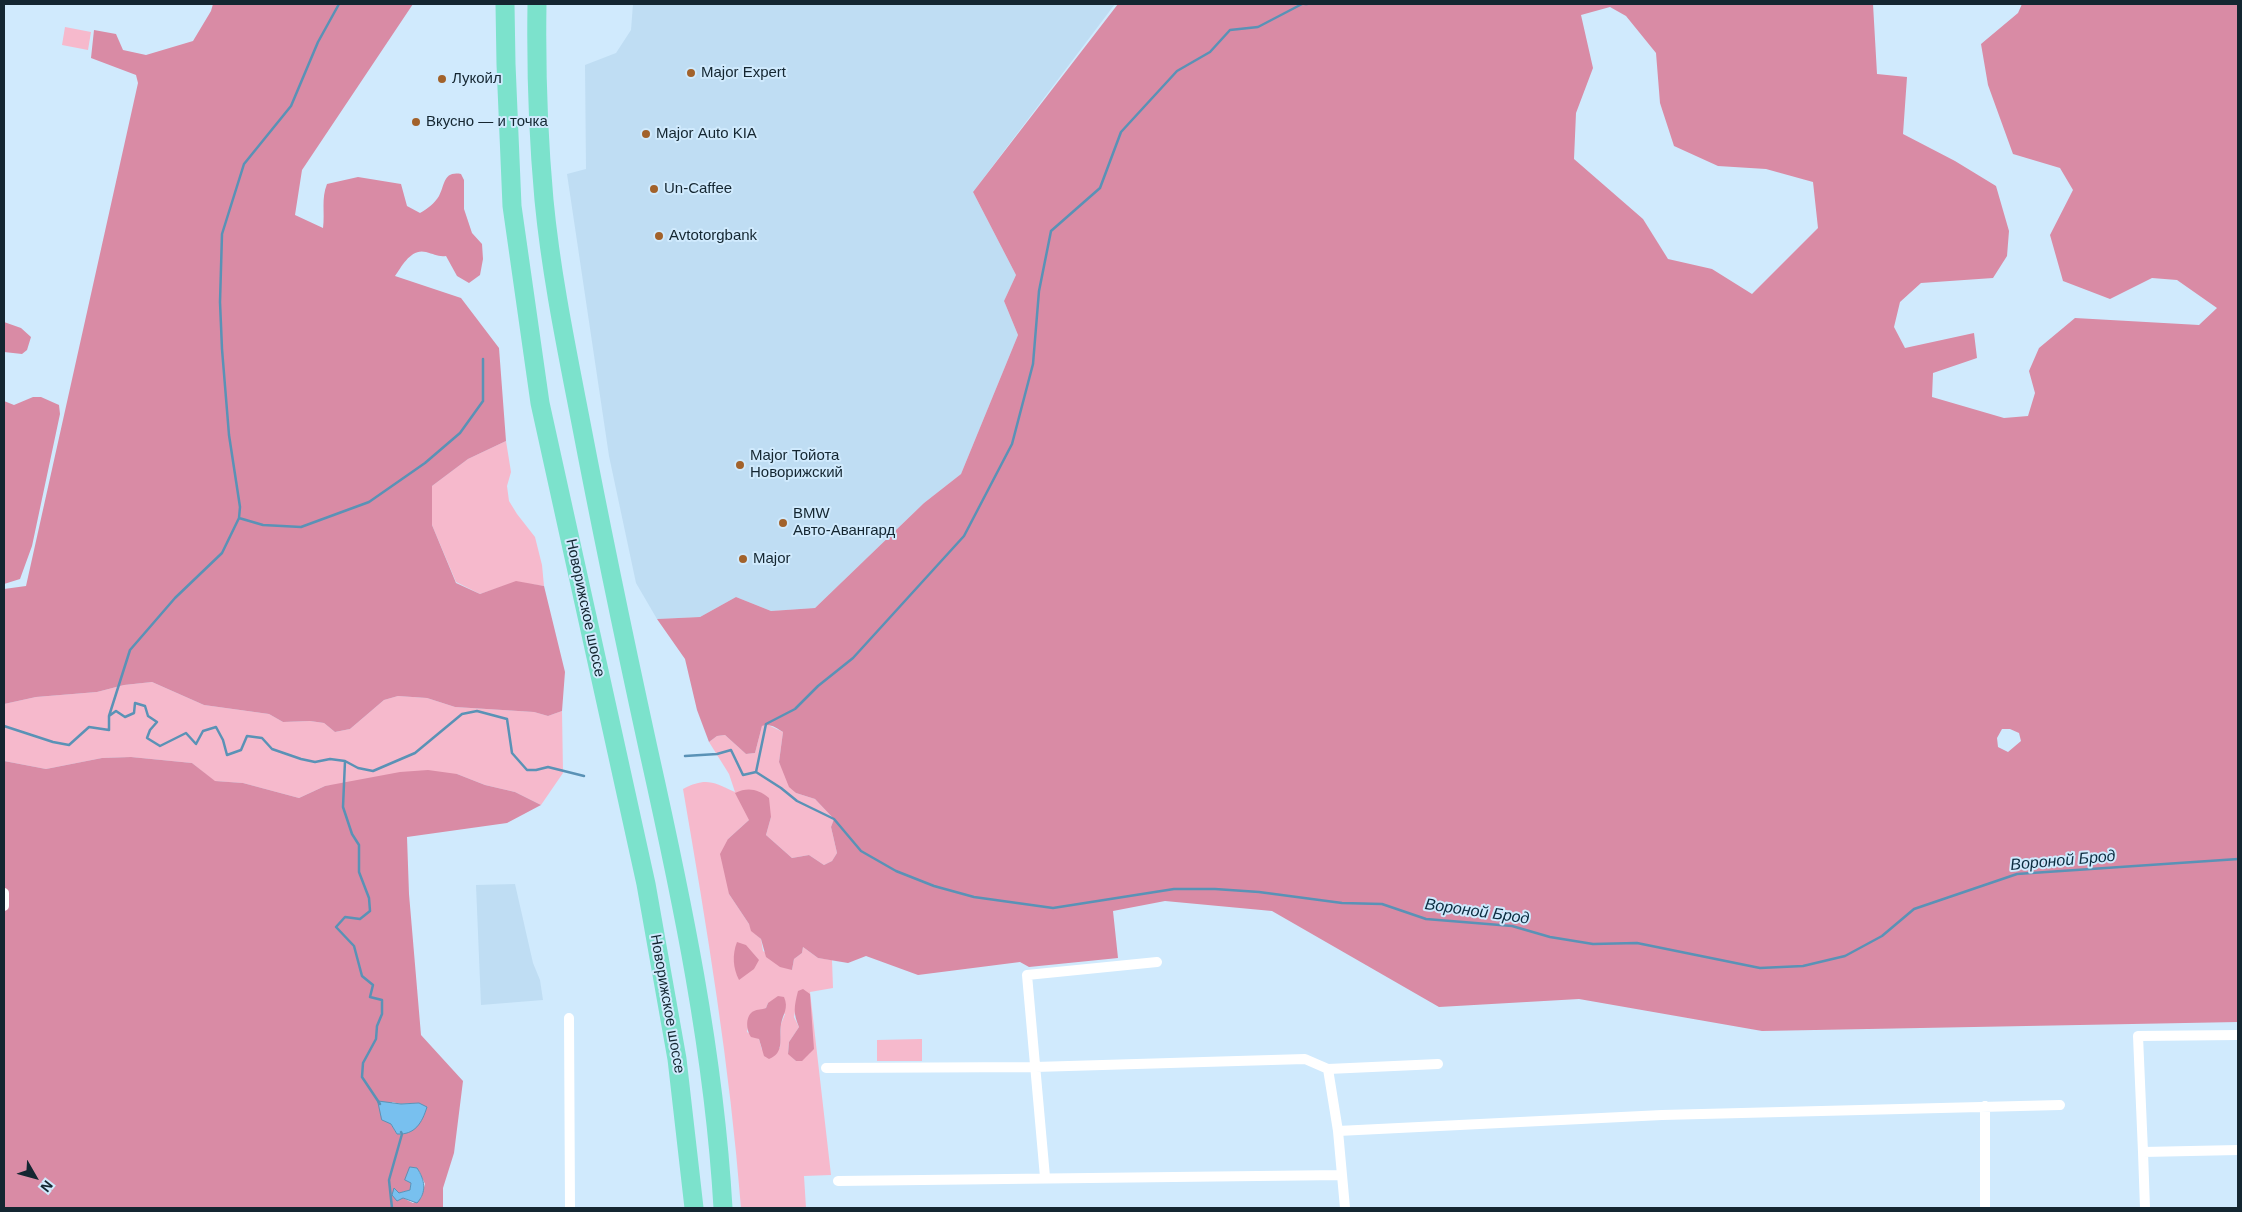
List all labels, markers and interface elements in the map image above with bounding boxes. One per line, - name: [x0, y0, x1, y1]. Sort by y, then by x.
- place label: Major Expert: [701, 64, 786, 82]
- marker: Major Expert: [685, 67, 697, 79]
- place label: Лукойл: [452, 70, 502, 88]
- marker: Лукойл: [436, 73, 448, 85]
- place label: Вкусно — и точка: [426, 113, 548, 131]
- marker: Вкусно — и точка: [410, 116, 422, 128]
- place label: Major Auto KIA: [656, 125, 757, 143]
- marker: Major Auto KIA: [640, 128, 652, 140]
- place label: Un-Caffee: [664, 180, 732, 198]
- marker: Un-Caffee: [648, 183, 660, 195]
- place label: Avtotorgbank: [669, 227, 757, 245]
- marker: Avtotorgbank: [653, 230, 665, 242]
- place label: Major Тойота Новорижский: [750, 447, 843, 482]
- marker: Major Тойота Новорижский: [734, 459, 746, 471]
- place label: BMW Авто-Авангард: [793, 505, 895, 540]
- marker: BMW Авто-Авангард: [777, 517, 789, 529]
- street label: Новорижское шоссе: [562, 537, 608, 679]
- place label: Major: [753, 550, 791, 568]
- marker: Major: [737, 553, 749, 565]
- water label: Вороной Брод: [2010, 847, 2116, 875]
- water label: Вороной Брод: [1423, 895, 1531, 929]
- street label: Новорижское шоссе: [646, 933, 688, 1075]
- north arrow: [10, 1152, 60, 1202]
- text: N: [37, 1177, 56, 1195]

